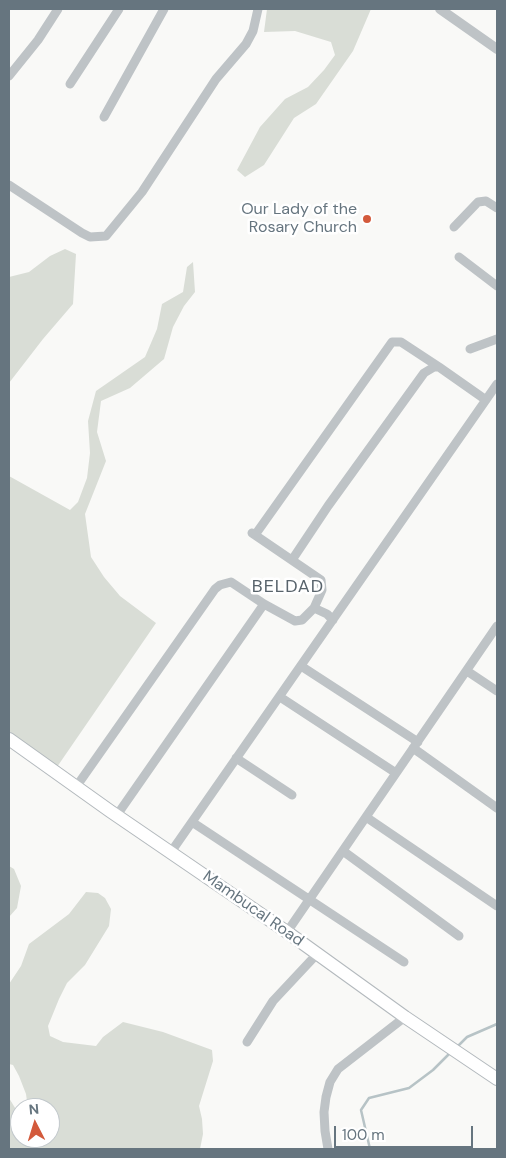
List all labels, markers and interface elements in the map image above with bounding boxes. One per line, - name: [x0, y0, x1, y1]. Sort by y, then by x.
- place label: Our Lady of the Rosary Church: [241, 200, 357, 238]
- marker: Our Lady of the Rosary Church: [361, 213, 373, 225]
- district label: BELDAD: [251, 576, 325, 598]
- street label: Mambucal Road: [199, 867, 307, 951]
- north arrow: [10, 1098, 60, 1148]
- text: N: [28, 1100, 40, 1118]
- scale bar: [336, 1116, 475, 1148]
- text: 100 m: [342, 1125, 385, 1145]

